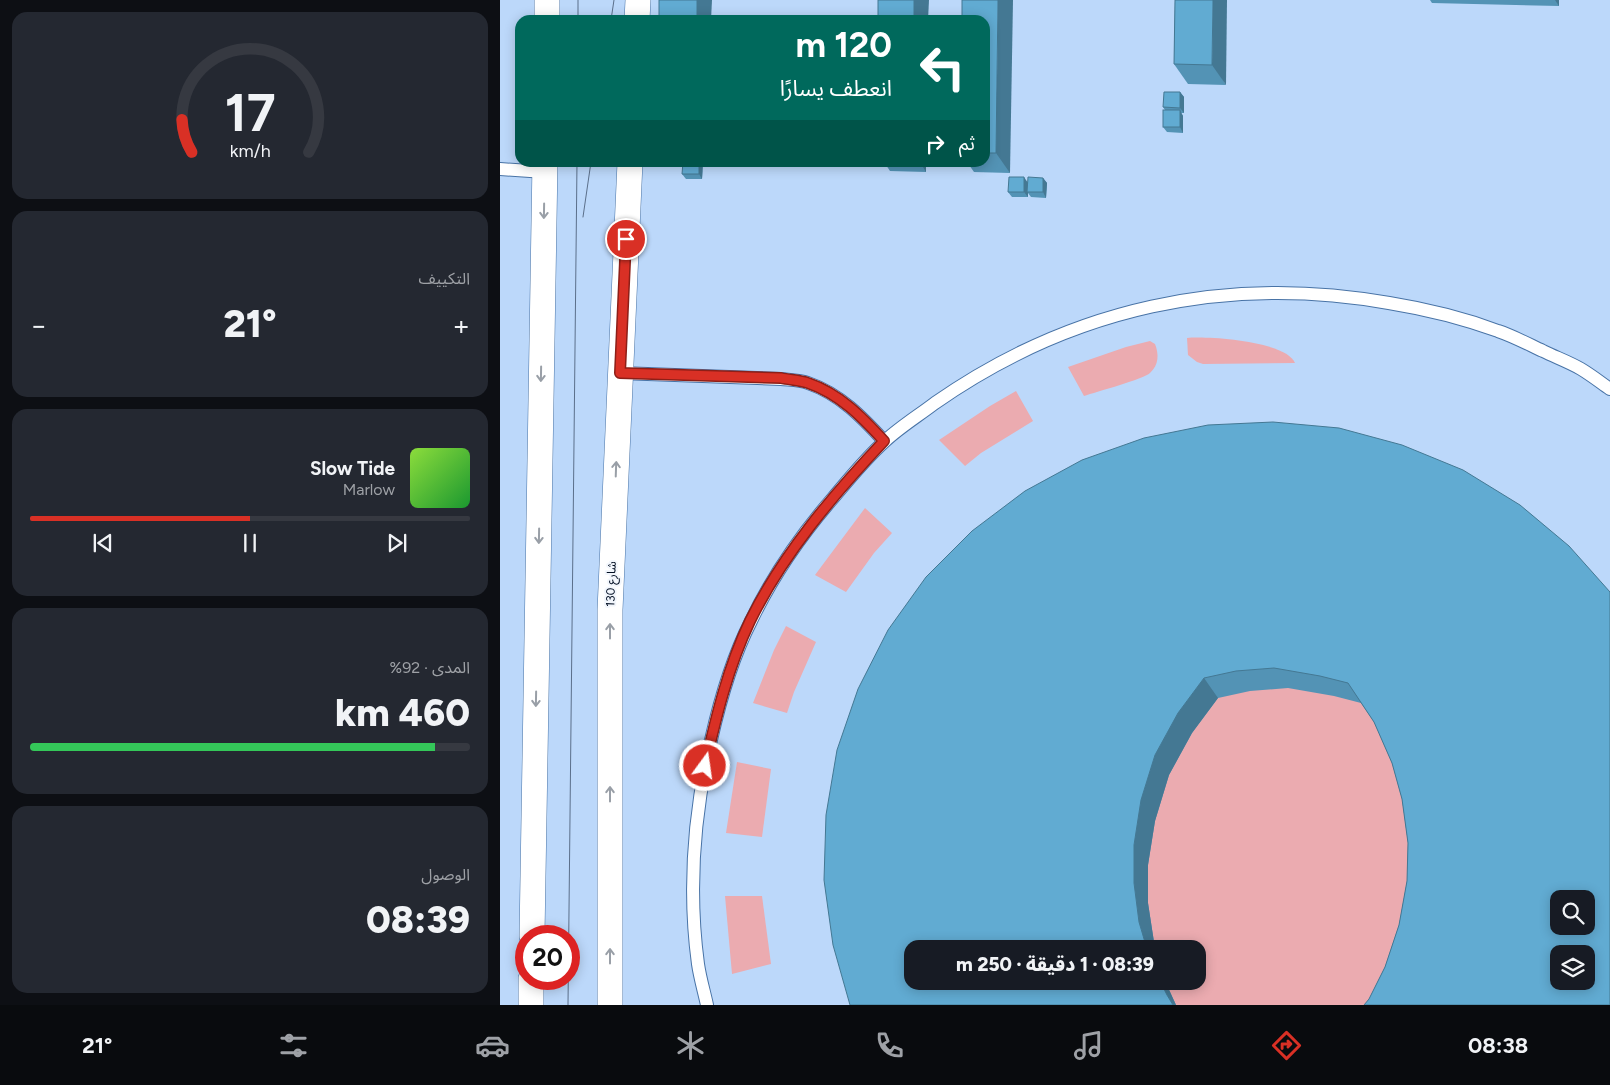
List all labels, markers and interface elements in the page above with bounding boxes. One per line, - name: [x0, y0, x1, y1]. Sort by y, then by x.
- text: 120 m: [795, 24, 892, 66]
- icon: left: [910, 35, 975, 100]
- text: انعطف يسارًا: [780, 75, 892, 102]
- text: 17: [225, 82, 275, 144]
- icon: right: [921, 130, 949, 158]
- text: ثم: [959, 132, 975, 155]
- text: km/h: [230, 140, 270, 161]
- one-way arrow: [539, 202, 549, 219]
- pin: [605, 218, 647, 260]
- icon: arrive: [612, 225, 640, 253]
- text: التكييف: [418, 269, 470, 288]
- text: 21°: [223, 301, 277, 347]
- text: −: [30, 308, 47, 342]
- text: +: [453, 308, 470, 342]
- one-way arrow: [536, 365, 546, 381]
- text: Slow Tide: [310, 457, 395, 480]
- one-way arrow: [611, 461, 621, 478]
- text: Marlow: [343, 480, 395, 499]
- one-way arrow: [534, 528, 543, 544]
- icon: previous: [89, 529, 117, 557]
- icon: pause: [236, 529, 264, 557]
- icon: next: [383, 529, 411, 557]
- street label: شارع 130: [603, 561, 621, 607]
- one-way arrow: [605, 624, 615, 640]
- text: المدى · 92%: [390, 658, 470, 677]
- text: 460 km: [335, 690, 470, 736]
- one-way arrow: [531, 690, 541, 706]
- position arrow: [678, 739, 730, 791]
- one-way arrow: [605, 786, 615, 802]
- text: الوصول: [421, 865, 470, 884]
- map controls: [1550, 890, 1595, 990]
- button: search: [1550, 890, 1595, 935]
- text: 08:39: [366, 897, 470, 943]
- speed limit sign: 20: [515, 925, 580, 990]
- button: layers: [1550, 945, 1595, 990]
- one-way arrow: [605, 949, 615, 965]
- text: 08:39 · 1 دقيقة · 250 m: [956, 953, 1154, 976]
- icon: filters: [276, 1028, 311, 1063]
- icon: car: [475, 1028, 510, 1063]
- icon: climate: [673, 1028, 708, 1063]
- icon: phone: [872, 1028, 907, 1063]
- icon: music: [1071, 1028, 1106, 1063]
- icon: directions: [1269, 1028, 1304, 1063]
- text: 21°: [82, 1032, 112, 1059]
- text: 08:38: [1468, 1032, 1528, 1059]

